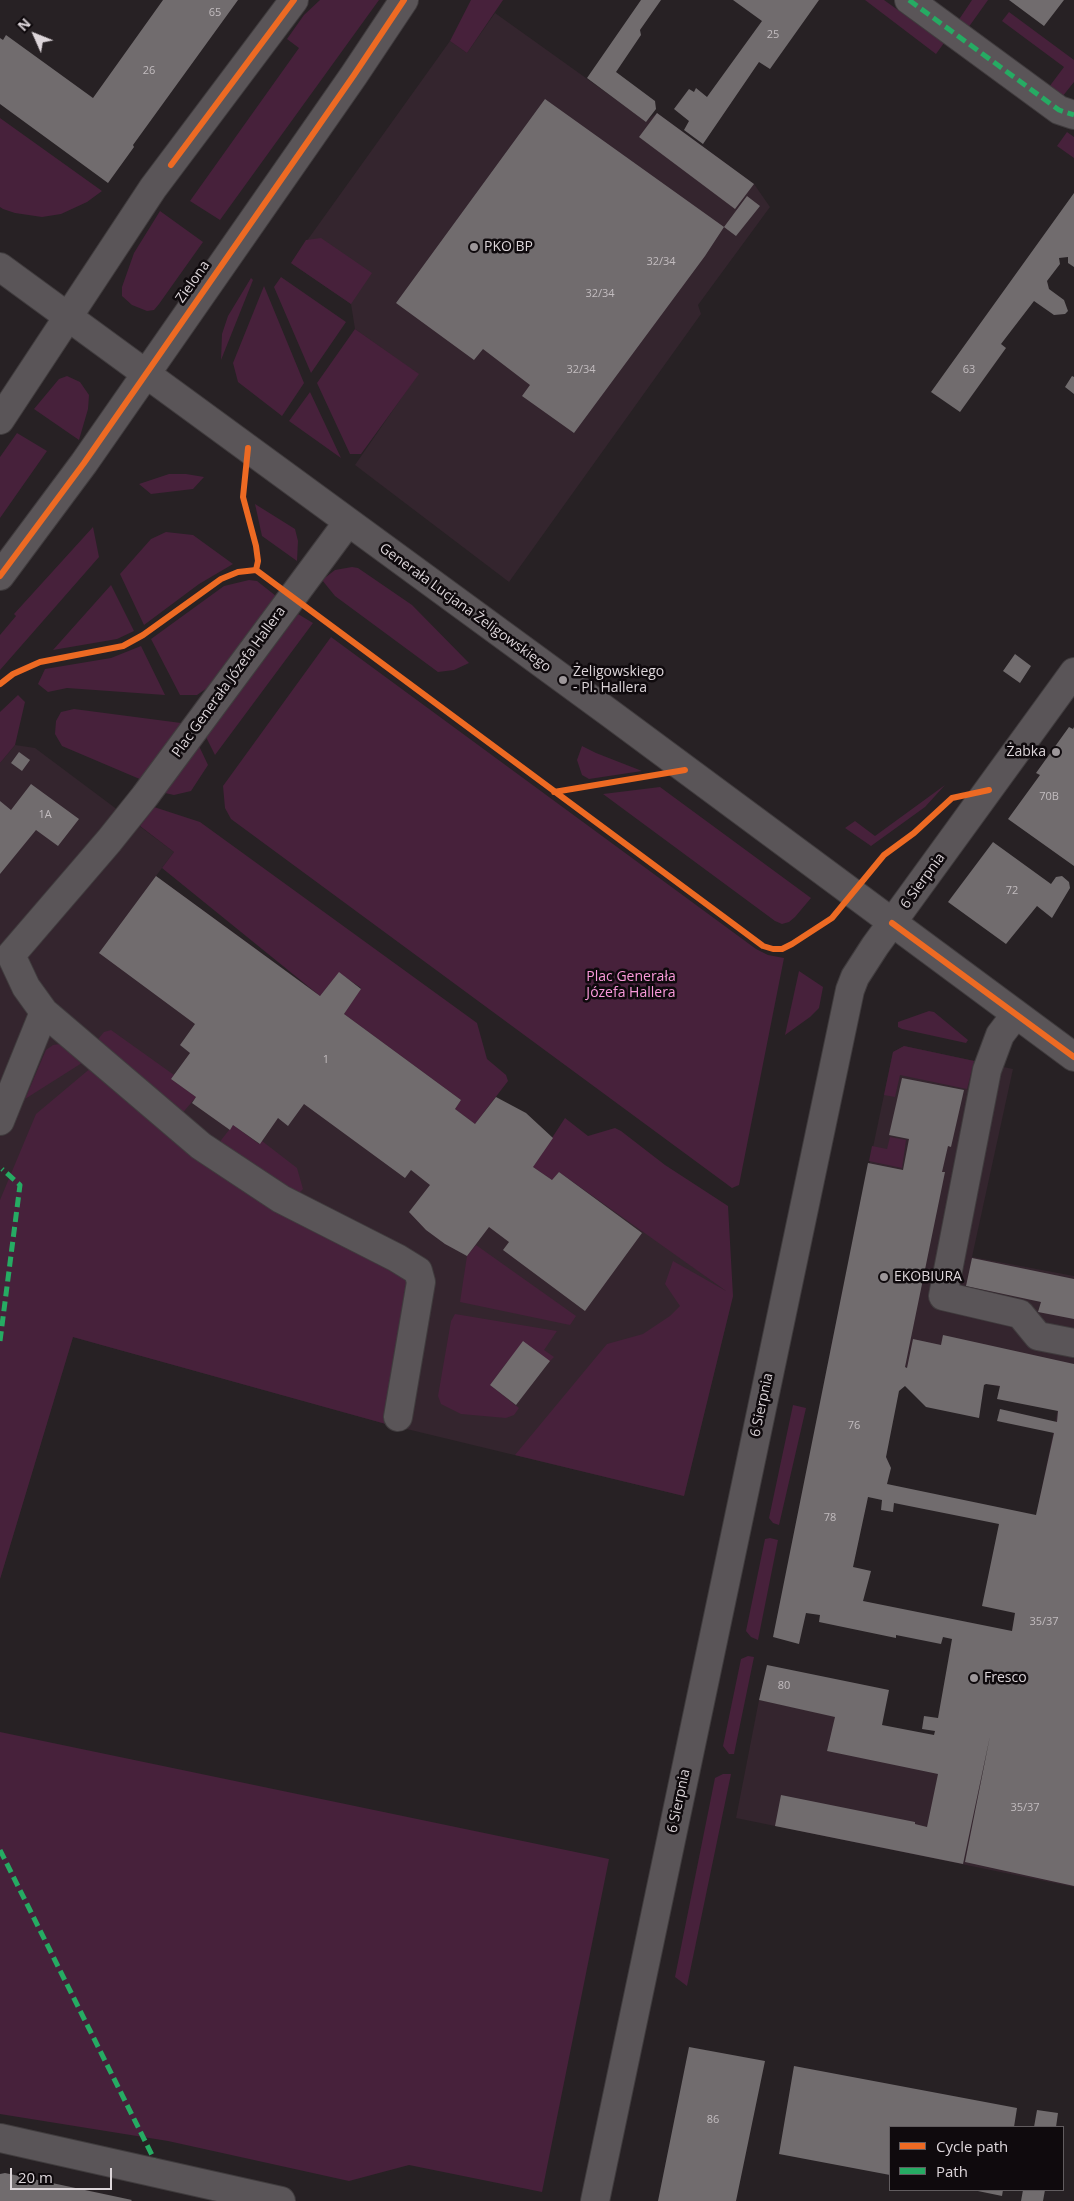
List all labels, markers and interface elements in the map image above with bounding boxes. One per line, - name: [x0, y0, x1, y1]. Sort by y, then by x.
- house number: 65: [209, 6, 221, 20]
- north arrow: [10, 10, 60, 60]
- text: N: [13, 14, 35, 35]
- house number: 25: [767, 28, 779, 42]
- house number: 26: [143, 64, 155, 78]
- place label: PKO BP: [484, 239, 533, 255]
- marker: PKO BP: [468, 241, 480, 253]
- house number: 32/34: [646, 255, 676, 269]
- street label: Zielona: [172, 258, 214, 306]
- house number: 32/34: [585, 287, 615, 301]
- house number: 32/34: [566, 363, 596, 377]
- house number: 63: [963, 363, 975, 377]
- street label: Generała Lucjana Żeligowskiego: [376, 540, 554, 676]
- street label: Plac Generała Józefa Hallera: [169, 603, 289, 761]
- place label: Żeligowskiego - Pl. Hallera: [573, 664, 664, 696]
- marker: Żeligowskiego - Pl. Hallera: [557, 674, 569, 686]
- place label: Żabka: [1007, 744, 1046, 760]
- marker: Żabka: [1050, 746, 1062, 758]
- house number: 70B: [1039, 790, 1059, 804]
- house number: 1A: [38, 808, 52, 822]
- street label: 6 Sierpnia: [897, 850, 949, 912]
- house number: 72: [1006, 884, 1018, 898]
- park label: Plac Generała Józefa Hallera: [586, 969, 676, 1002]
- house number: 1: [323, 1053, 329, 1067]
- place label: EKOBIURA: [894, 1269, 962, 1285]
- marker: EKOBIURA: [878, 1271, 890, 1283]
- street label: 6 Sierpnia: [747, 1372, 777, 1438]
- house number: 76: [848, 1419, 860, 1433]
- house number: 78: [824, 1511, 836, 1525]
- house number: 35/37: [1029, 1615, 1059, 1629]
- place label: Fresco: [984, 1670, 1027, 1686]
- marker: Fresco: [968, 1672, 980, 1684]
- house number: 80: [778, 1679, 790, 1693]
- street label: 6 Sierpnia: [664, 1768, 694, 1834]
- house number: 35/37: [1010, 1801, 1040, 1815]
- house number: 86: [707, 2113, 719, 2127]
- legend: [889, 2126, 1064, 2191]
- text: Cycle path: [936, 2136, 1008, 2156]
- scale bar: [12, 2158, 115, 2190]
- text: Path: [936, 2161, 968, 2181]
- text: 20 m: [18, 2167, 53, 2187]

